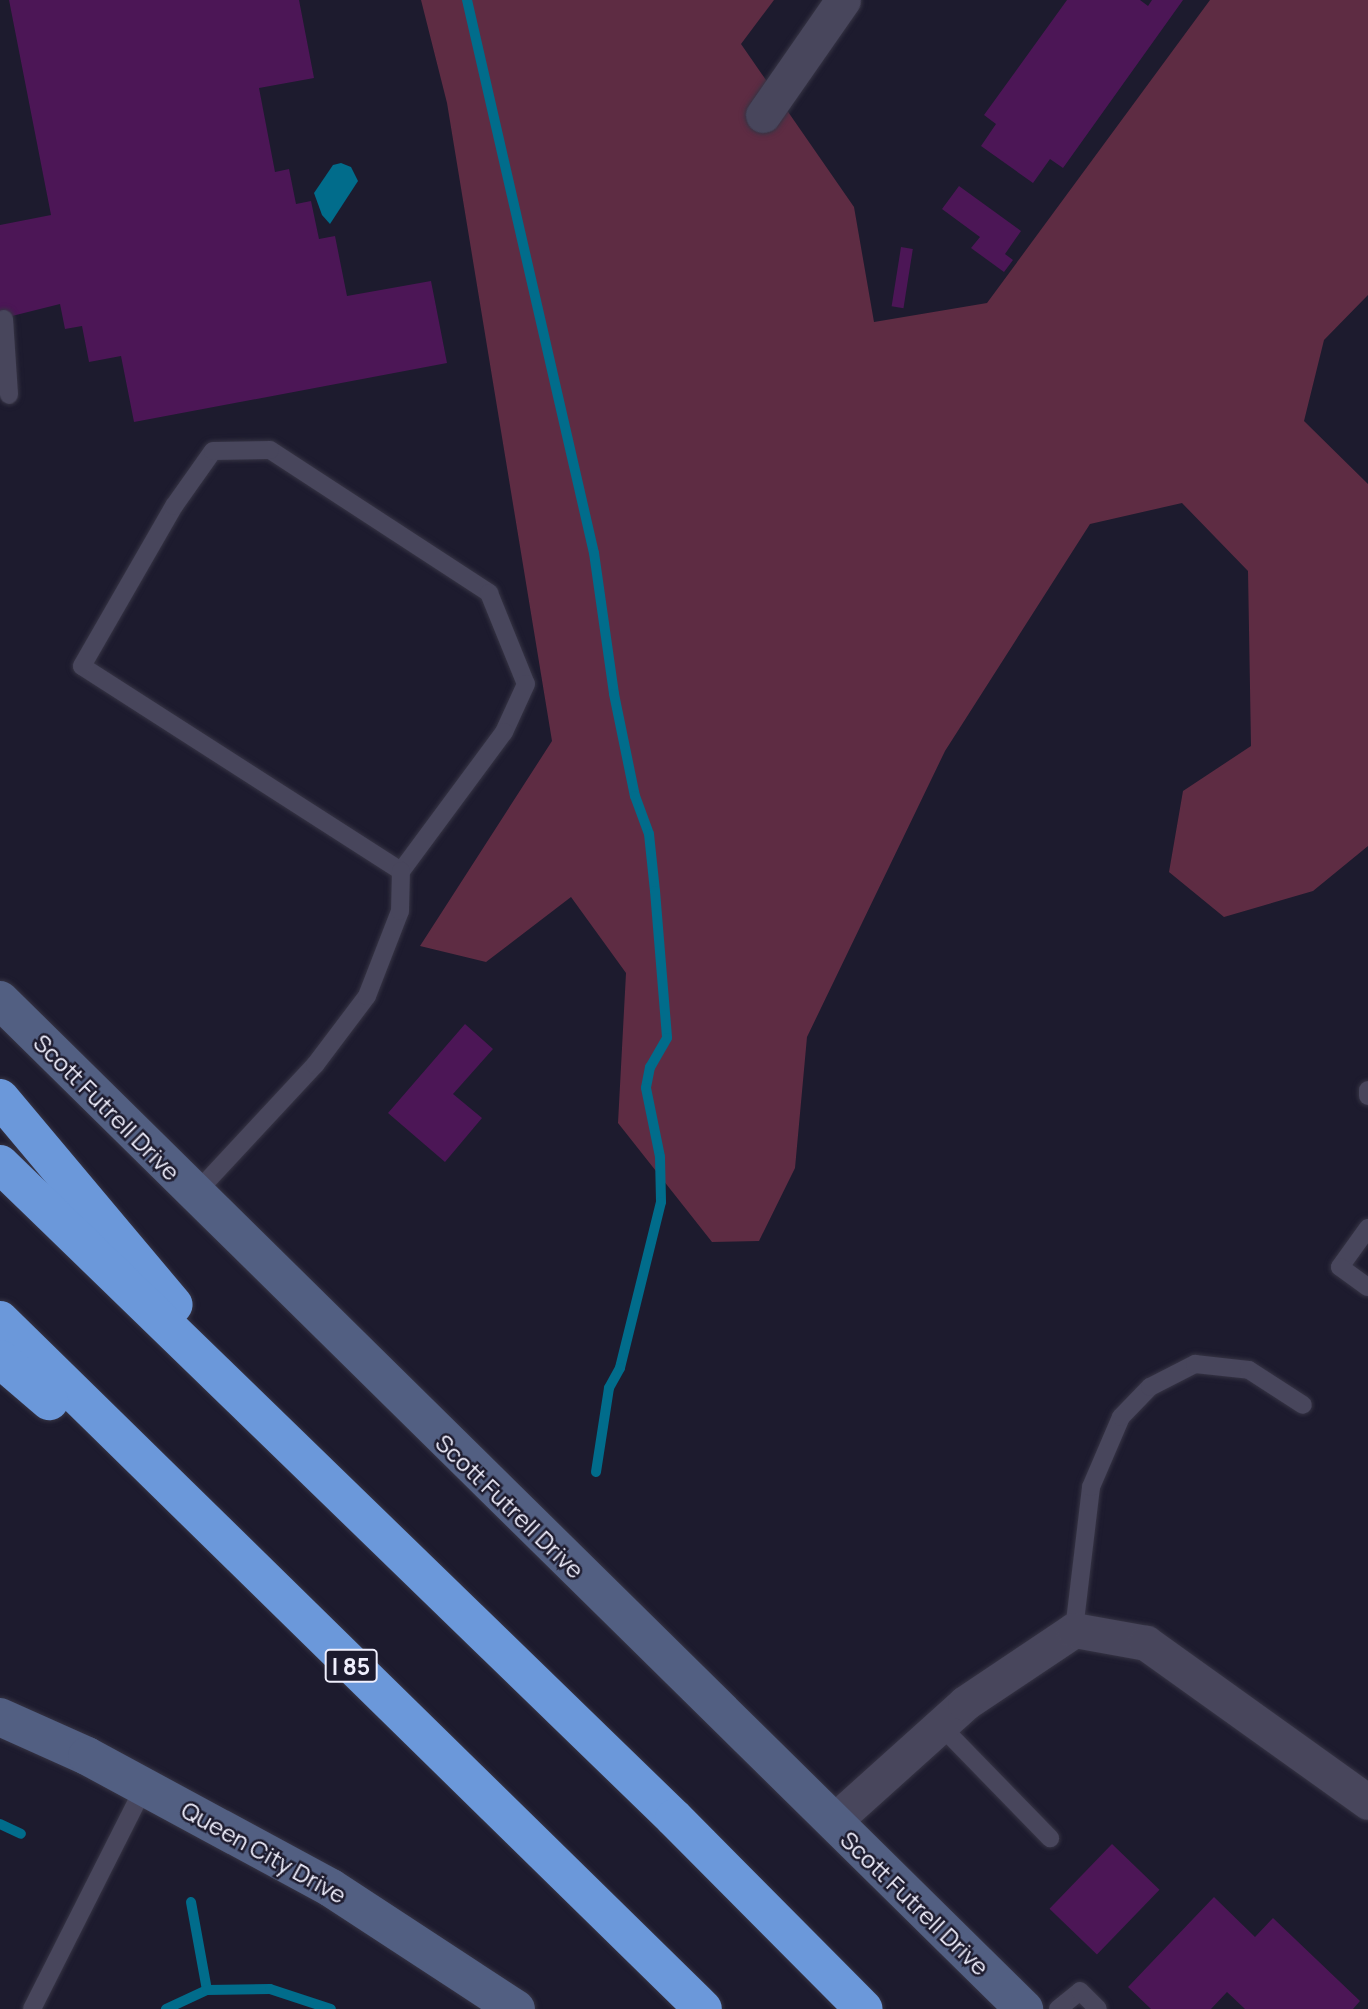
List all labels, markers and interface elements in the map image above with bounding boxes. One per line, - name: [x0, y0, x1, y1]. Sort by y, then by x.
- street label: Scott Futrell Drive: [28, 1028, 186, 1186]
- street label: Scott Futrell Drive: [430, 1428, 590, 1584]
- road number: I 85: [323, 1646, 379, 1686]
- street label: Queen City Drive: [177, 1795, 351, 1909]
- street label: Scott Futrell Drive: [835, 1825, 995, 1981]

